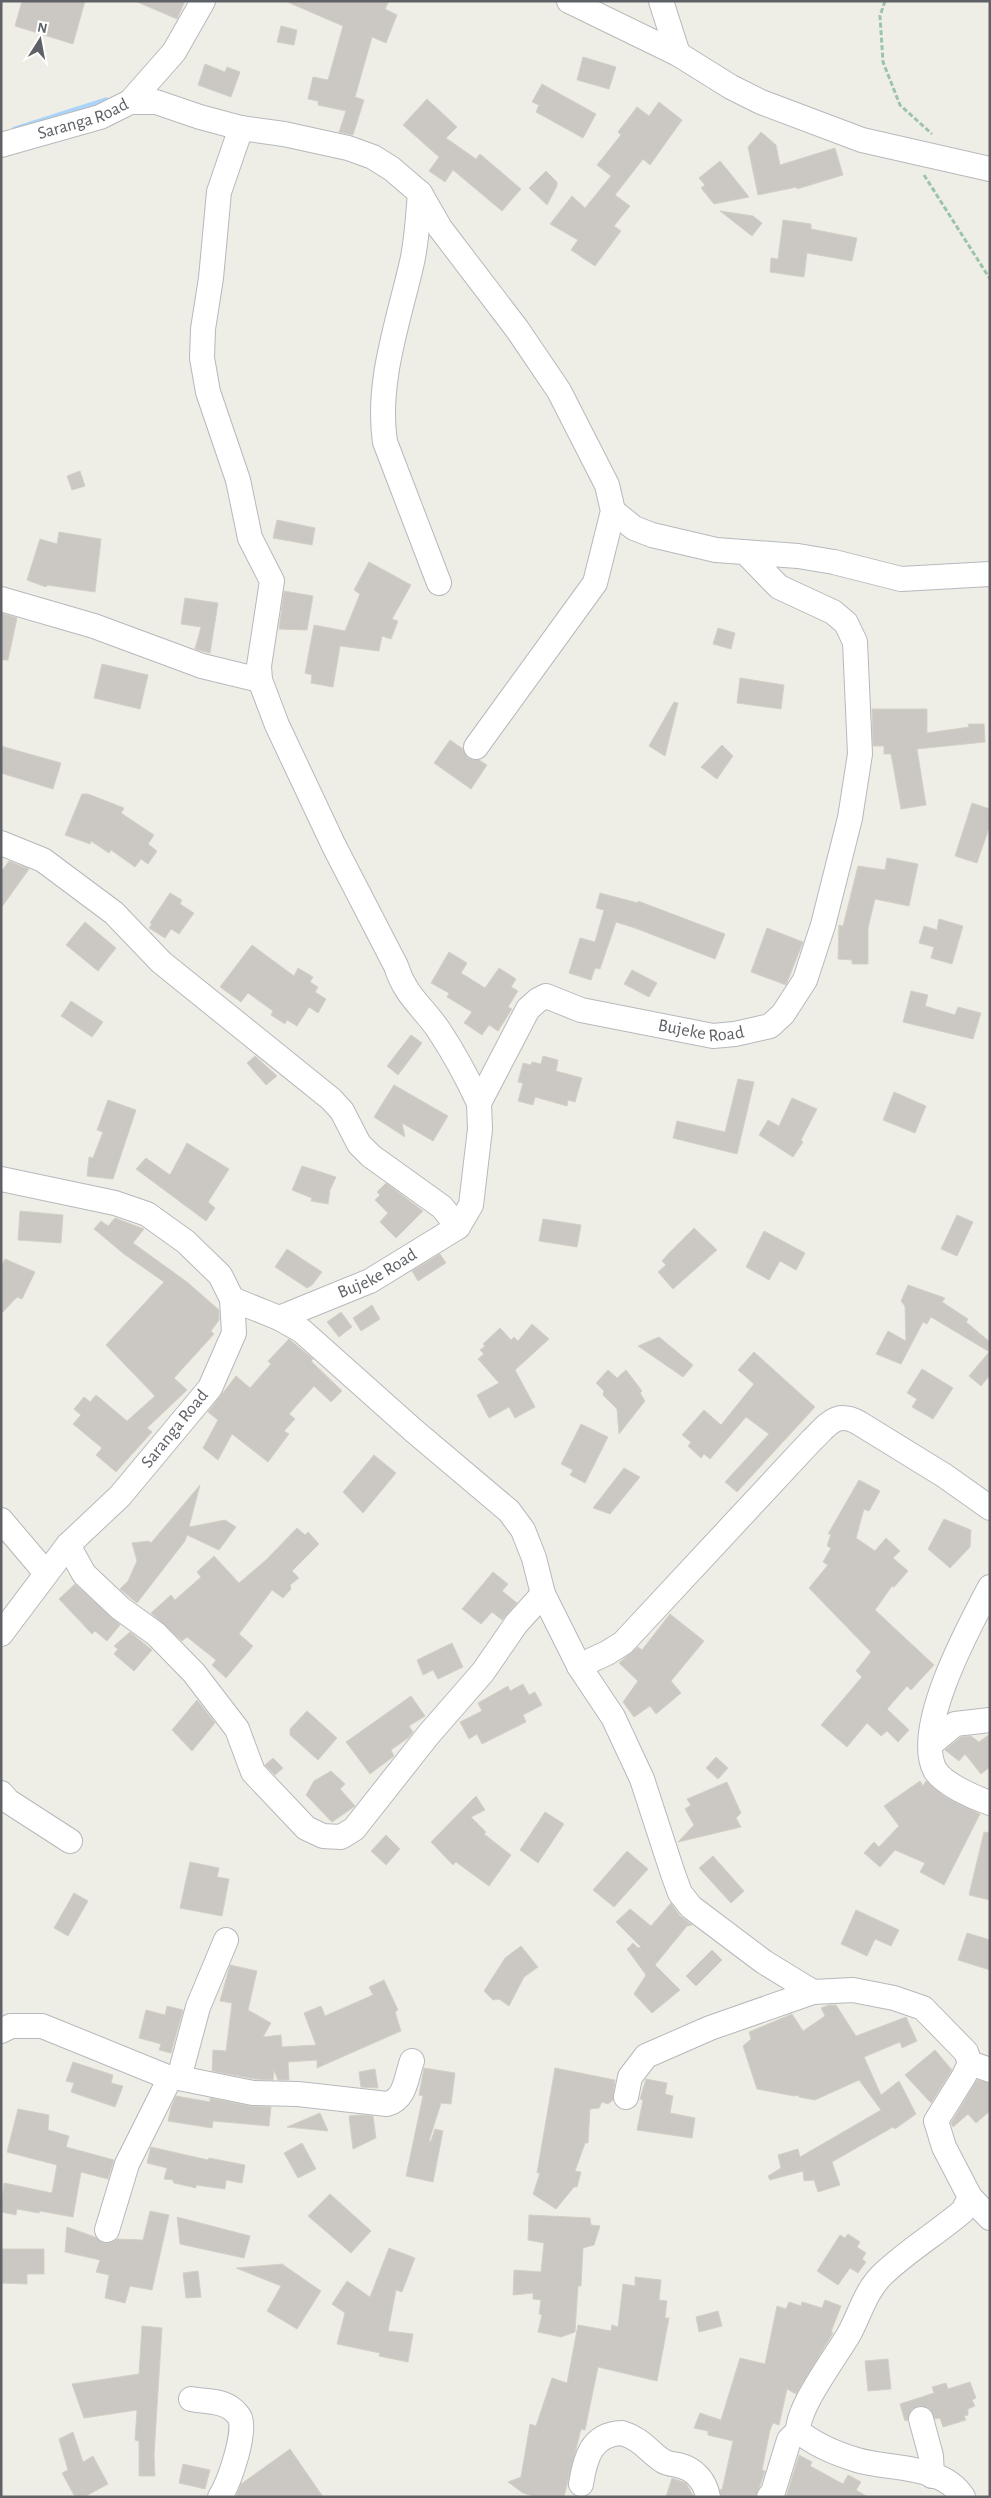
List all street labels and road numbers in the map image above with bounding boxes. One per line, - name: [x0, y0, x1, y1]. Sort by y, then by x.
- street label: Saranga Road: [36, 95, 131, 143]
- street label: Bujeke Road: [657, 1016, 746, 1045]
- street label: Bujeke Road: [335, 1245, 420, 1302]
- street label: Saranga Road: [138, 1386, 212, 1472]

